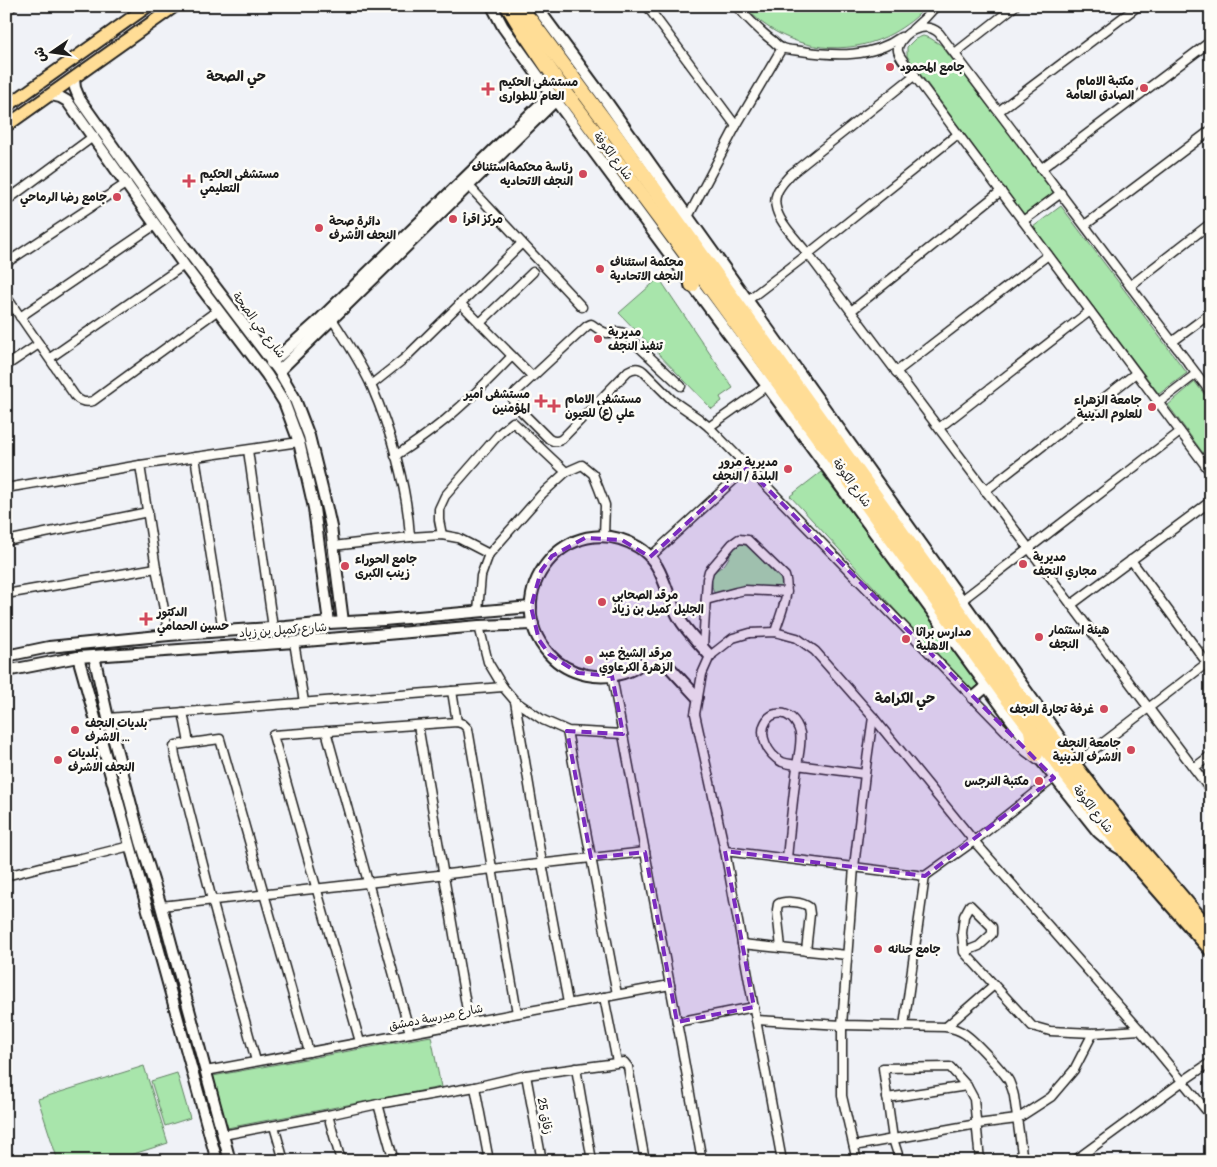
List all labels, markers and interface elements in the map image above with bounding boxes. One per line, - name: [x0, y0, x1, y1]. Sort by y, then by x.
- north arrow: [28, 28, 78, 78]
- text: ش: [30, 45, 50, 64]
- place label: جامع المحمود: [900, 60, 965, 76]
- marker: جامع المحمود: [884, 61, 896, 73]
- district label: حي الصحة: [206, 68, 266, 89]
- place label: مكتبة الامام الصادق العامة: [1066, 74, 1134, 103]
- place label: مستشفى الحكيم العام للطوارى: [499, 75, 578, 105]
- marker: مستشفى الحكيم العام للطوارى: [481, 82, 495, 96]
- marker: مكتبة الامام الصادق العامة: [1138, 82, 1150, 94]
- street label: شارع الكوفة: [589, 129, 636, 184]
- place label: رئاسة محكمةاستئناف النجف الاتحاديه: [472, 160, 573, 189]
- place label: مستشفى الحكيم التعليمي: [200, 167, 279, 199]
- marker: رئاسة محكمةاستئناف النجف الاتحاديه: [577, 168, 589, 180]
- marker: مستشفى الحكيم التعليمي: [182, 174, 196, 188]
- place label: جامع رضا الرماحي: [20, 190, 107, 208]
- marker: جامع رضا الرماحي: [111, 191, 123, 203]
- place label: مركز اقرأ: [463, 211, 503, 227]
- marker: مركز اقرأ: [447, 213, 459, 225]
- place label: دائرة صحة النجف الأشرف: [329, 214, 396, 243]
- marker: دائرة صحة النجف الأشرف: [313, 222, 325, 234]
- place label: محكمة استئناف النجف الاتحادية: [610, 255, 684, 284]
- marker: محكمة استئناف النجف الاتحادية: [594, 263, 606, 275]
- street label: شارع حي الصحة: [226, 289, 288, 363]
- place label: مديرية تنفيذ النجف: [608, 325, 663, 354]
- marker: مديرية تنفيذ النجف: [592, 333, 604, 345]
- place label: مستشفى أمير المؤمنين: [463, 386, 530, 416]
- place label: مستشفى الامام علي (ع) للعيون: [565, 392, 641, 424]
- place label: جامعة الزهراء للعلوم الدينية: [1074, 393, 1142, 423]
- marker: مستشفى أمير المؤمنين: [534, 394, 548, 408]
- marker: مستشفى الامام علي (ع) للعيون: [547, 399, 561, 413]
- marker: جامعة الزهراء للعلوم الدينية: [1146, 401, 1158, 413]
- place label: مديرية مرور البلدة / النجف: [713, 455, 778, 484]
- street label: شارع الكوفة: [828, 456, 874, 511]
- marker: مديرية مرور البلدة / النجف: [782, 463, 794, 475]
- place label: مديرية مجاري النجف: [1033, 550, 1097, 580]
- place label: جامع الحوراء زينب الكبرى: [355, 552, 417, 581]
- marker: مديرية مجاري النجف: [1017, 558, 1029, 570]
- marker: جامع الحوراء زينب الكبرى: [339, 560, 351, 572]
- place label: مرقد الصحابي الجليل كميل بن زياد: [612, 588, 704, 617]
- marker: مرقد الصحابي الجليل كميل بن زياد: [596, 596, 608, 608]
- place label: الدكتور حسين الحمامي: [156, 605, 229, 637]
- marker: الدكتور حسين الحمامي: [139, 612, 153, 626]
- street label: شارع كميل بن زياد: [239, 620, 328, 642]
- place label: هيئة استثمار النجف: [1048, 623, 1109, 652]
- place label: مدارس براثا الاهلية: [916, 625, 971, 654]
- marker: هيئة استثمار النجف: [1033, 631, 1045, 643]
- marker: مدارس براثا الاهلية: [900, 633, 912, 645]
- place label: مرقد الشيخ عبد الزهرة الكرعاوي: [599, 646, 673, 676]
- marker: مرقد الشيخ عبد الزهرة الكرعاوي: [583, 654, 595, 666]
- district label: حي الكرامة: [875, 690, 935, 711]
- place label: غرفة تجارة النجف: [1009, 702, 1095, 717]
- marker: غرفة تجارة النجف: [1098, 703, 1110, 715]
- place label: بلديات النجف الاشرف ...: [85, 716, 148, 745]
- marker: بلديات النجف الاشرف ...: [69, 724, 81, 736]
- place label: جامعة النجف الاشرف الدينية: [1053, 736, 1121, 765]
- marker: جامعة النجف الاشرف الدينية: [1125, 744, 1137, 756]
- place label: بلديات النجف الاشرف: [68, 746, 135, 775]
- marker: بلديات النجف الاشرف: [52, 754, 64, 766]
- place label: مكتبة النرجس: [965, 774, 1029, 789]
- marker: مكتبة النرجس: [1033, 775, 1045, 787]
- street label: شارع الكوفة: [1069, 783, 1116, 837]
- place label: جامع حنانه: [888, 942, 941, 958]
- marker: جامع حنانه: [872, 943, 884, 955]
- street label: شارع مدرسة دمشق: [388, 1001, 485, 1035]
- street label: زقاق 25: [534, 1096, 555, 1136]

